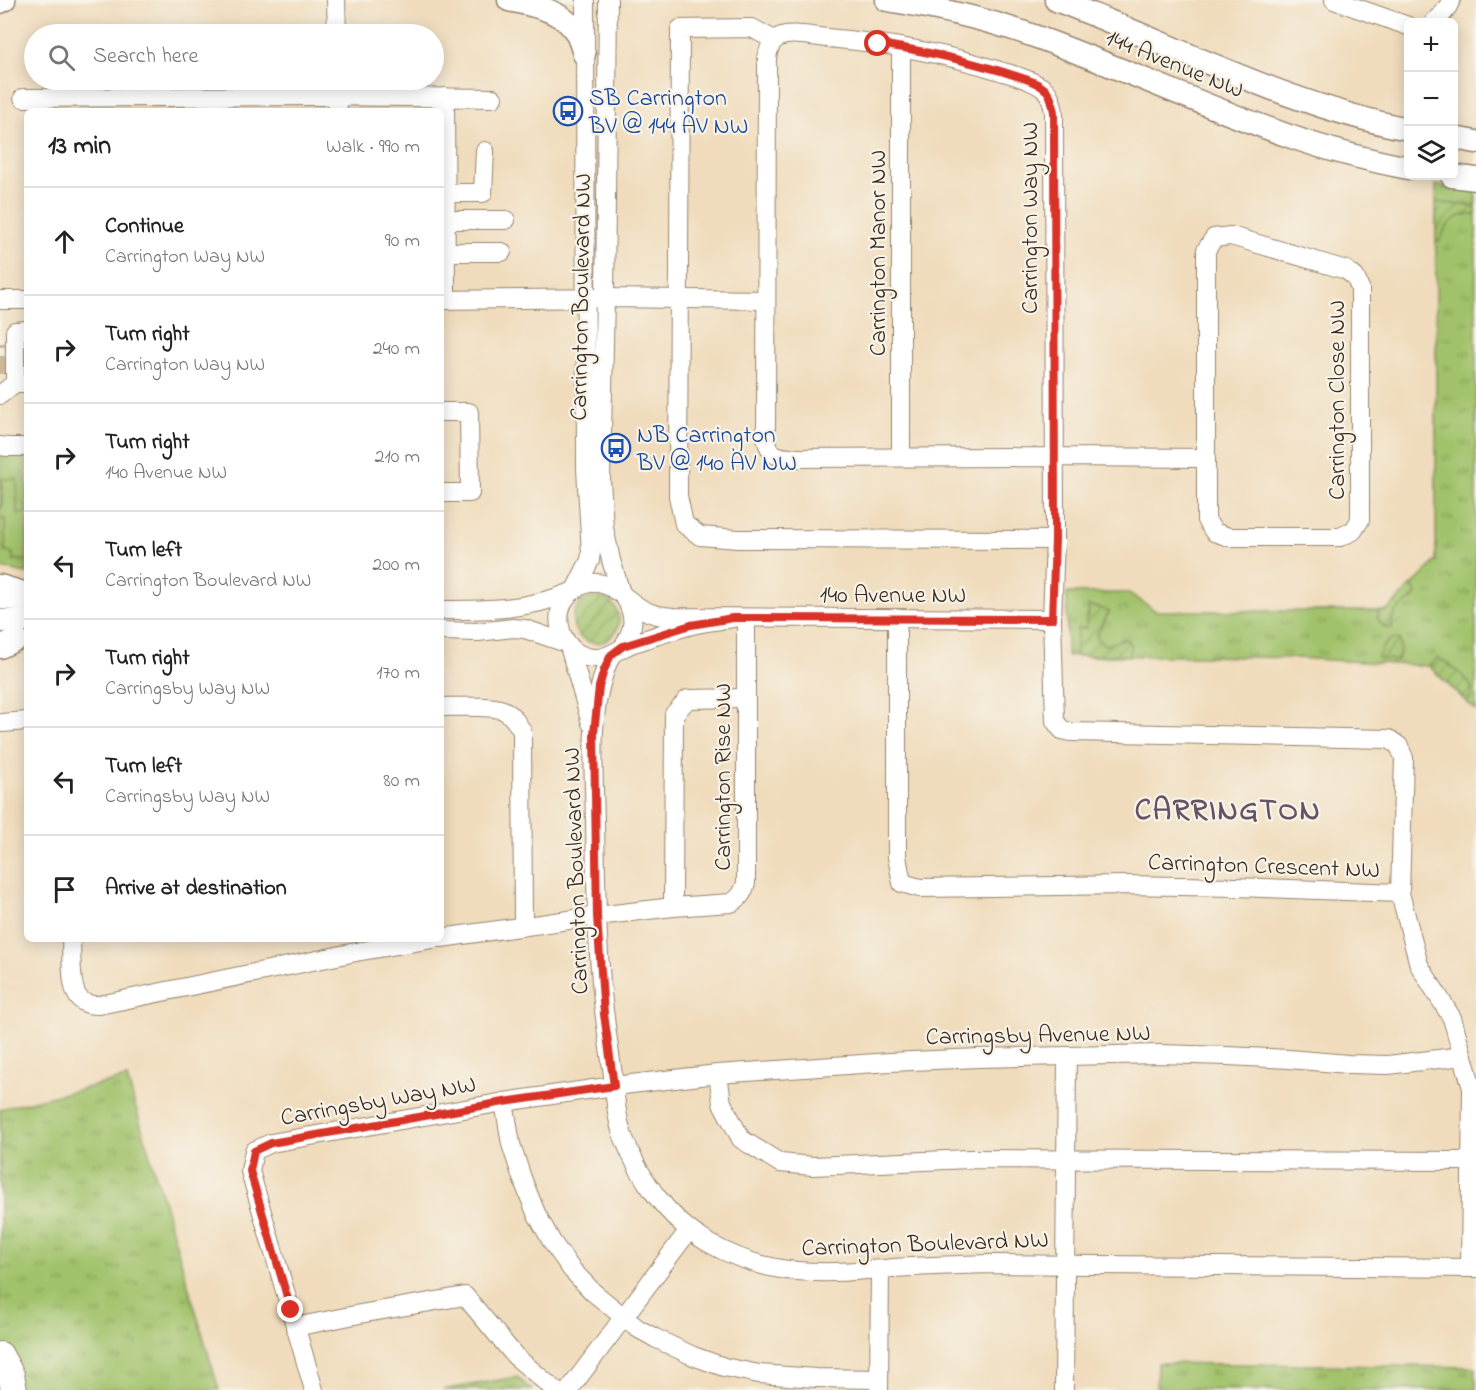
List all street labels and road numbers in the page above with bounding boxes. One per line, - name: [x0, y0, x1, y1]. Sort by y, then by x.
- street label: 144 Avenue NW: [1100, 22, 1248, 109]
- street label: Carrington Way NW: [1014, 122, 1050, 314]
- street label: Carrington Manor NW: [862, 150, 897, 356]
- street label: Carrington Boulevard NW: [563, 173, 602, 421]
- street label: Carrington Close NW: [1321, 300, 1356, 500]
- street label: 140 Avenue NW: [820, 579, 966, 614]
- street label: Carrington Rise NW: [707, 683, 742, 871]
- street label: Carrington Boulevard NW: [556, 747, 599, 995]
- street label: Carrington Crescent NW: [1147, 846, 1380, 889]
- street label: Carringsby Avenue NW: [925, 1017, 1151, 1057]
- street label: Carringsby Way NW: [278, 1068, 479, 1138]
- street label: Carrington Boulevard NW: [801, 1224, 1049, 1267]

